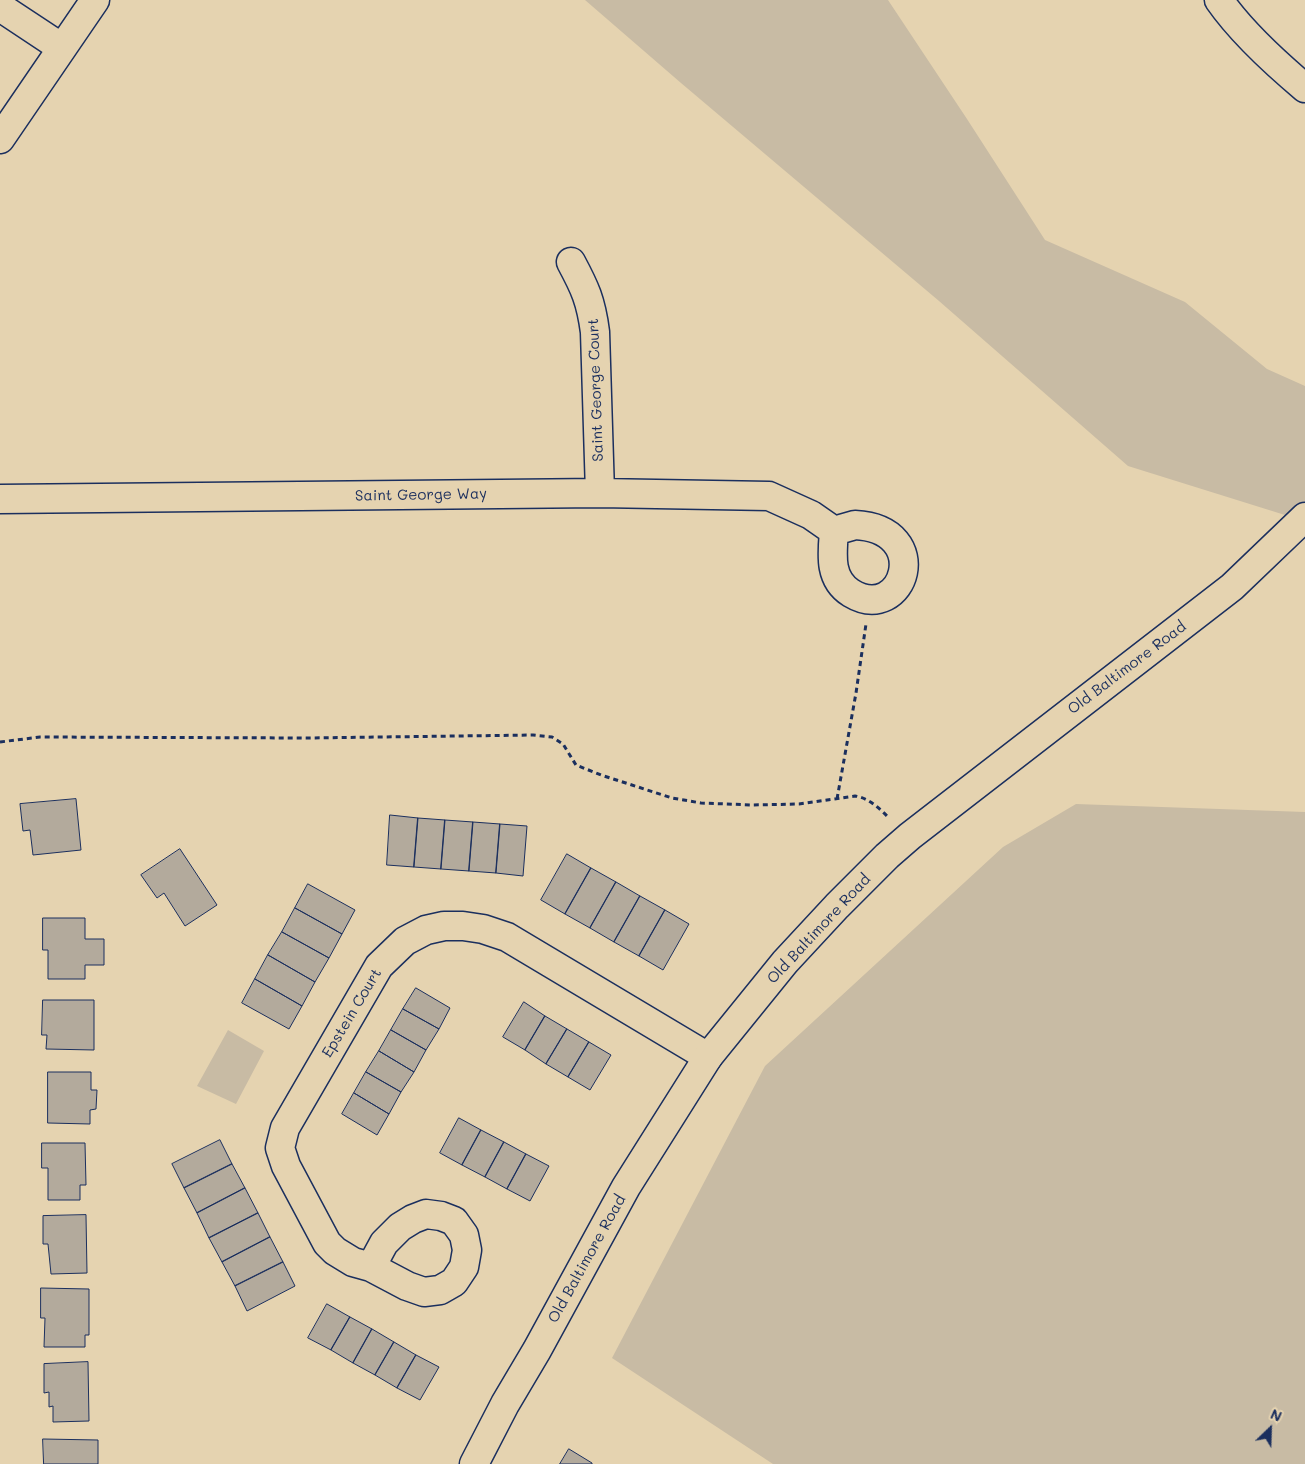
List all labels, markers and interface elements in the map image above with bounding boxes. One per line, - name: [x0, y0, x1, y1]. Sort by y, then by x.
- street label: Saint George Court: [584, 318, 608, 462]
- street label: Saint George Way: [355, 485, 487, 505]
- street label: Old Baltimore Road: [1064, 618, 1190, 718]
- street label: Old Baltimore Road: [764, 870, 874, 988]
- street label: Epstein Court: [318, 965, 386, 1061]
- street label: Old Baltimore Road: [544, 1192, 630, 1326]
- north arrow: [1245, 1404, 1295, 1454]
- text: N: [1268, 1404, 1285, 1426]

